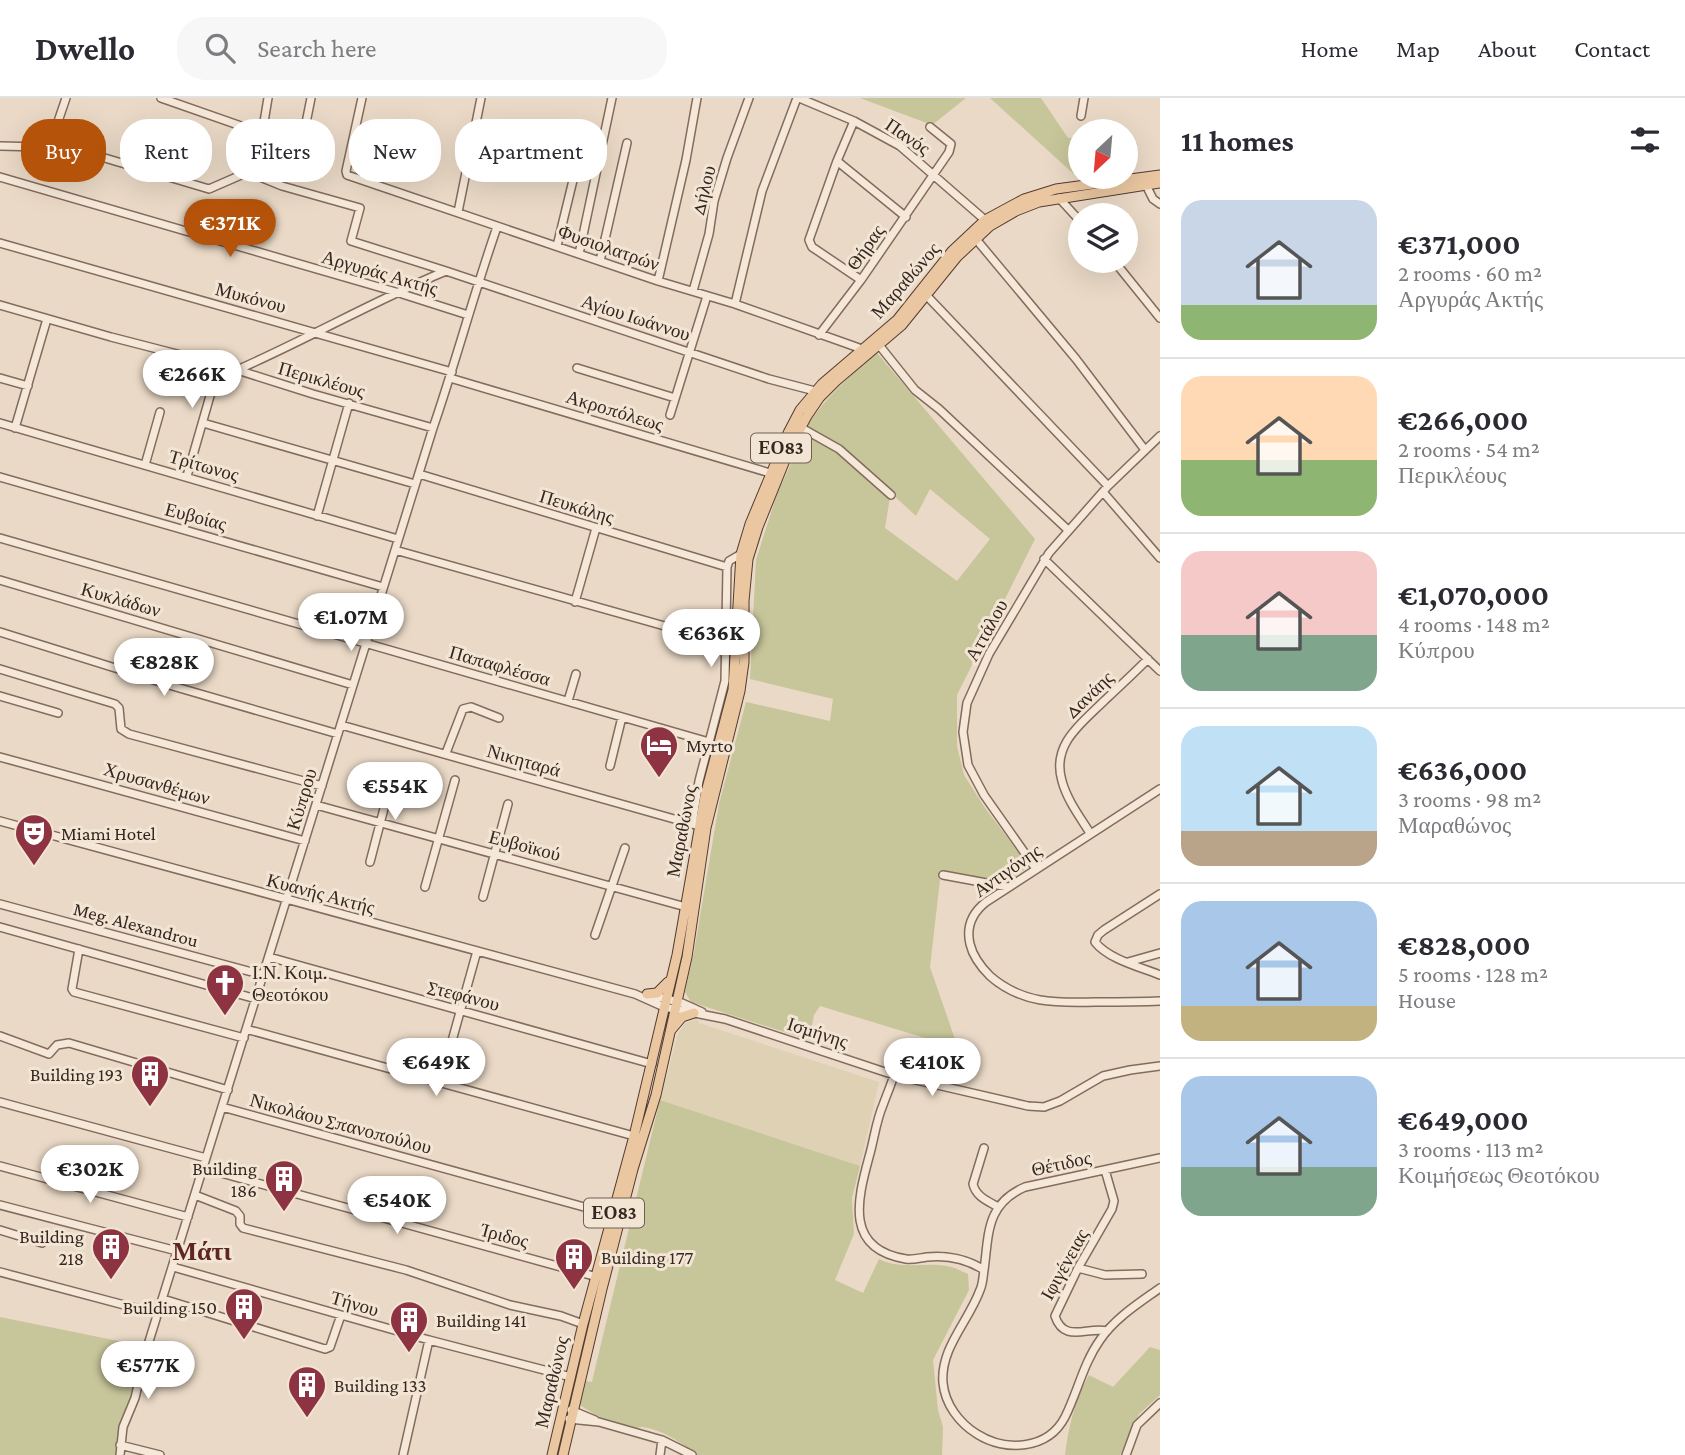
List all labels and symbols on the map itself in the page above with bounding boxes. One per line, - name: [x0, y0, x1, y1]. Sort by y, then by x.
- street label: Πανός: [881, 114, 934, 159]
- north arrow: [1068, 119, 1138, 189]
- street label: Δήλου: [687, 163, 720, 217]
- pin: €371K: [181, 200, 279, 259]
- street label: Φυσιολατρών: [556, 220, 663, 275]
- street label: Θήρας: [842, 220, 889, 274]
- street label: Μαραθώνος: [867, 238, 944, 323]
- street label: Αργυράς Ακτής: [319, 246, 441, 299]
- street label: Μυκόνου: [213, 278, 289, 317]
- street label: Αγίου Ιωάννου: [579, 290, 693, 345]
- pin: €266K: [143, 350, 241, 410]
- street label: Περικλέους: [276, 357, 368, 402]
- street label: Ακροπόλεως: [564, 386, 667, 435]
- road number: ΕΟ83: [751, 434, 811, 462]
- street label: Τρίτωνος: [166, 445, 242, 486]
- street label: Πευκάλης: [537, 485, 617, 528]
- street label: Ευβοίας: [163, 498, 229, 535]
- street label: Κυκλάδων: [79, 578, 164, 621]
- pin: €1.07M: [294, 594, 408, 653]
- street label: Αττάλου: [961, 596, 1012, 665]
- pin: €636K: [662, 610, 760, 669]
- pin: €828K: [115, 638, 213, 698]
- street label: Παπαφλέσσα: [447, 641, 553, 690]
- street label: Δανάης: [1061, 666, 1118, 722]
- hotel icon: Myrto: [638, 724, 680, 779]
- place label: Myrto: [686, 735, 733, 756]
- street label: Νικηταρά: [485, 740, 563, 781]
- street label: Χρυσανθέμων: [101, 758, 213, 809]
- pin: €554K: [346, 762, 444, 822]
- street label: Κύπρου: [282, 766, 321, 833]
- street label: Μαραθώνος: [662, 783, 701, 879]
- theatre icon: Miami Hotel: [13, 812, 55, 867]
- place label: Miami Hotel: [61, 823, 156, 844]
- street label: Ευβοϊκού: [487, 826, 563, 865]
- street label: Αντιγόνης: [969, 839, 1045, 901]
- street label: Κυανής Ακτής: [264, 869, 378, 918]
- street label: Meg. Alexandrou: [71, 898, 201, 951]
- church icon: Ι.Ν. Κοιμ. Θεοτόκου: [204, 962, 246, 1017]
- place label: Ι.Ν. Κοιμ. Θεοτόκου: [252, 962, 328, 1005]
- street label: Στεφάνου: [426, 976, 502, 1015]
- street label: Ισμήνης: [785, 1013, 851, 1052]
- pin: €649K: [387, 1038, 485, 1098]
- pin: €410K: [883, 1038, 981, 1098]
- building icon: Building 193: [129, 1053, 171, 1108]
- place label: Building 193: [30, 1064, 123, 1085]
- street label: Νικολάου Σπανοπούλου: [248, 1089, 434, 1158]
- pin: €302K: [41, 1146, 139, 1205]
- street label: Θέτιδος: [1029, 1147, 1093, 1180]
- place label: Building 186: [192, 1158, 257, 1201]
- building icon: Building 186: [263, 1158, 305, 1213]
- pin: €540K: [348, 1176, 446, 1236]
- road number: ΕΟ83: [584, 1198, 644, 1228]
- street label: Ίριδος: [478, 1219, 531, 1252]
- street label: Ιφιγένειας: [1036, 1225, 1093, 1303]
- place label: Building 218: [19, 1226, 84, 1269]
- building icon: Building 218: [90, 1226, 132, 1281]
- building icon: Building 177: [553, 1236, 595, 1291]
- district label: Μάτι: [172, 1237, 232, 1266]
- place label: Building 177: [601, 1247, 693, 1268]
- building icon: Building 150: [223, 1286, 265, 1341]
- street label: Τήνου: [328, 1287, 381, 1320]
- place label: Building 150: [123, 1297, 217, 1318]
- building icon: Building 141: [388, 1299, 430, 1354]
- place label: Building 141: [436, 1310, 527, 1331]
- street label: Μαραθώνος: [531, 1334, 572, 1430]
- pin: €577K: [99, 1342, 197, 1401]
- building icon: Building 133: [286, 1364, 328, 1419]
- place label: Building 133: [334, 1375, 427, 1396]

